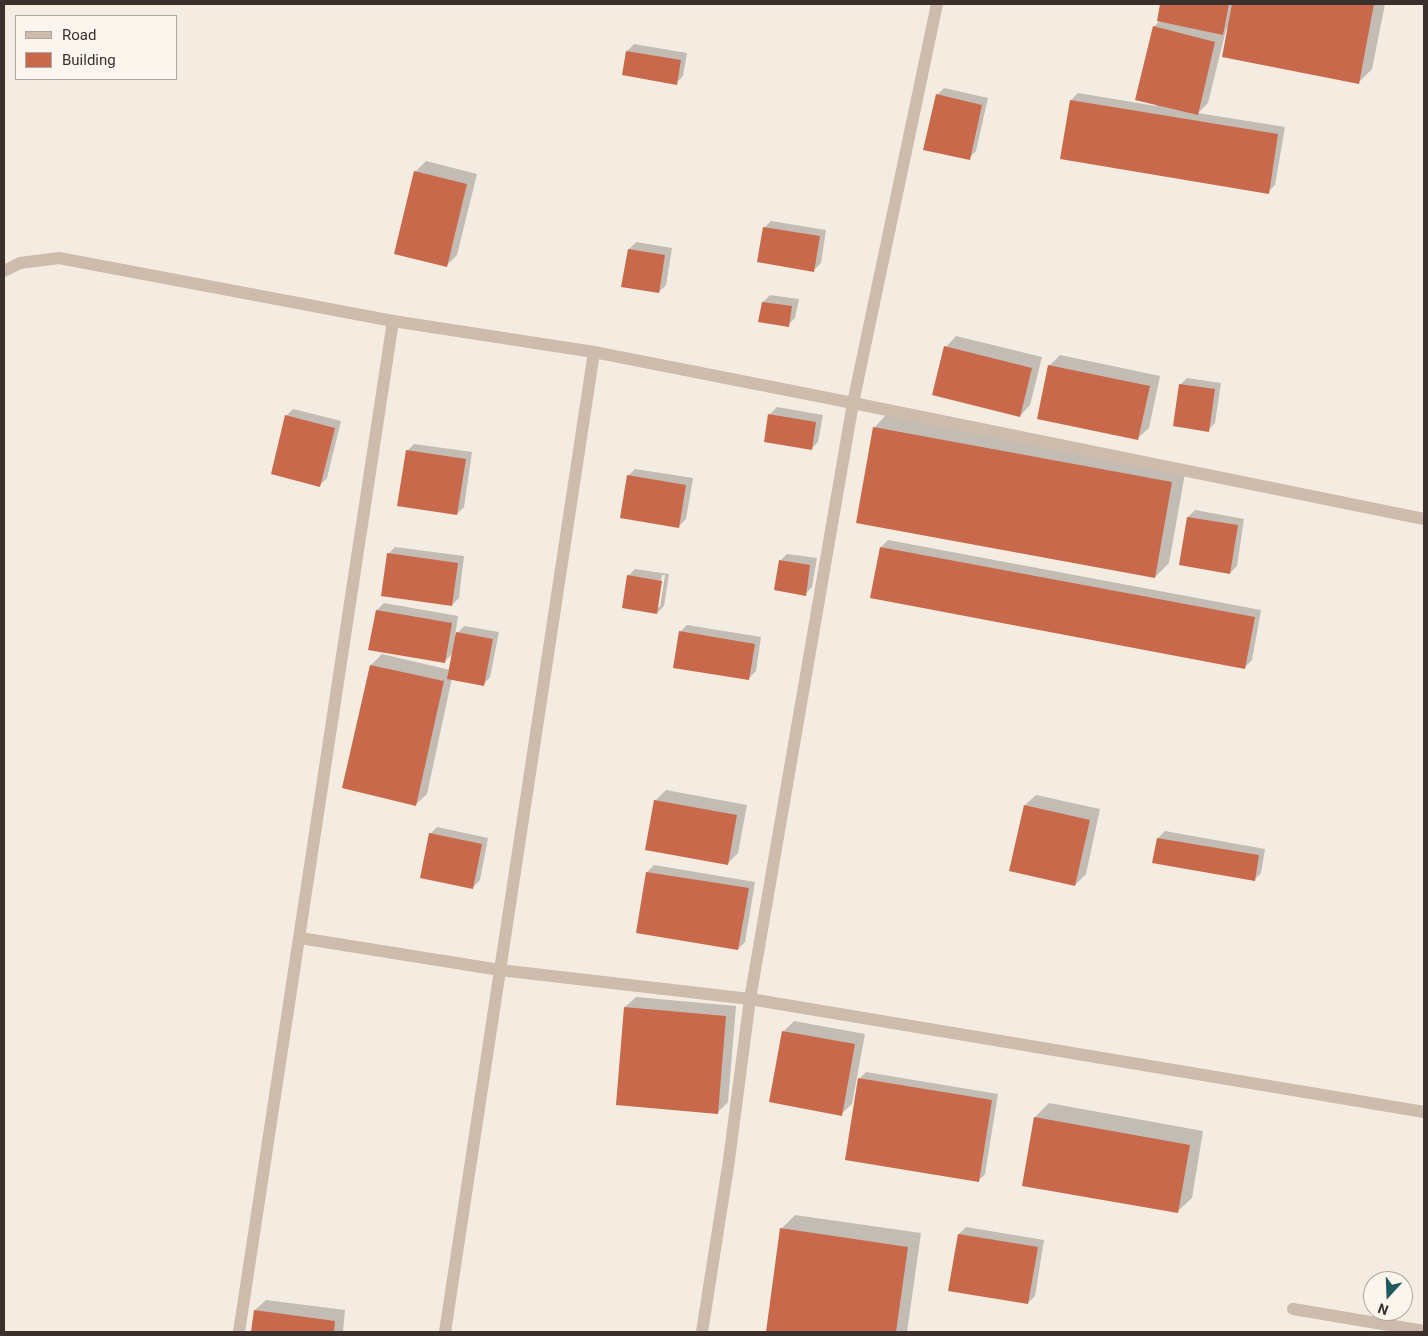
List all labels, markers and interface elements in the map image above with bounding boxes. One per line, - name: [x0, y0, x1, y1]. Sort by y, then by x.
- legend: [15, 15, 178, 80]
- text: Road: [62, 26, 96, 44]
- text: Building: [62, 51, 116, 69]
- north arrow: [1363, 1271, 1413, 1321]
- text: N: [1376, 1300, 1391, 1318]

